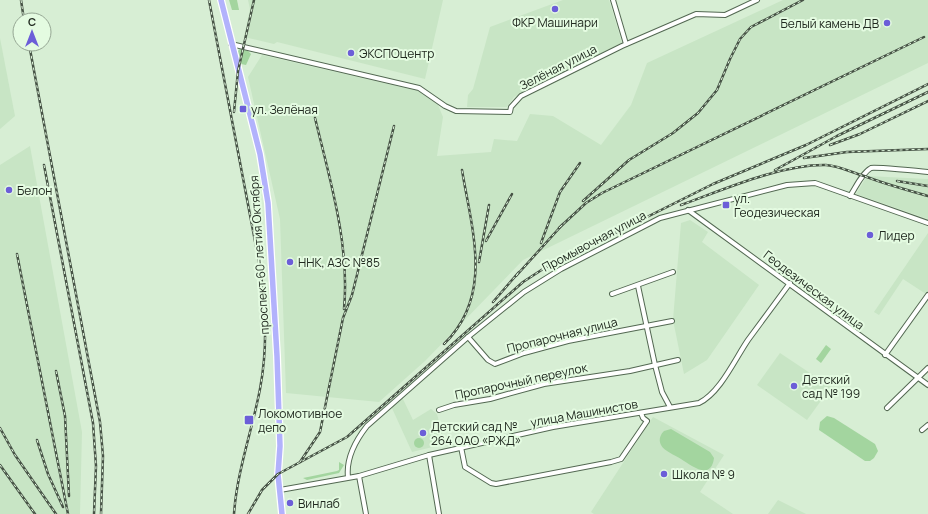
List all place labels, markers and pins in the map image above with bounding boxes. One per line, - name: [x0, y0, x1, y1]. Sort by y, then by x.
- marker: ФКР Машинари: [550, 4, 560, 14]
- place label: ФКР Машинари: [512, 14, 598, 31]
- place label: Белый камень ДВ: [781, 15, 879, 32]
- marker: Белый камень ДВ: [882, 18, 892, 28]
- place label: ЭКСПОцентр: [359, 45, 434, 62]
- marker: ЭКСПОцентр: [346, 48, 356, 58]
- place label: ул. Зелёная: [251, 101, 318, 118]
- marker: ул. Зелёная: [238, 104, 248, 114]
- place label: Белон: [17, 182, 52, 199]
- marker: Белон: [4, 185, 14, 195]
- place label: ул. Геодезическая: [734, 190, 820, 221]
- marker: ул. Геодезическая: [721, 200, 731, 210]
- place label: Лидер: [878, 227, 915, 244]
- marker: Лидер: [865, 230, 875, 240]
- place label: ННК, АЗС №85: [298, 254, 380, 271]
- marker: ННК, АЗС №85: [285, 257, 295, 267]
- place label: Детский сад № 199: [802, 371, 860, 402]
- marker: Детский сад № 199: [789, 381, 799, 391]
- place label: Локомотивное депо: [258, 405, 342, 436]
- marker: Локомотивное депо: [243, 414, 255, 426]
- place label: Детский сад № 264 ОАО «РЖД»: [431, 418, 521, 449]
- marker: Детский сад № 264 ОАО «РЖД»: [418, 428, 428, 438]
- place label: Школа № 9: [672, 466, 735, 483]
- marker: Школа № 9: [659, 469, 669, 479]
- place label: Винлаб: [298, 495, 340, 512]
- marker: Винлаб: [285, 498, 295, 508]

